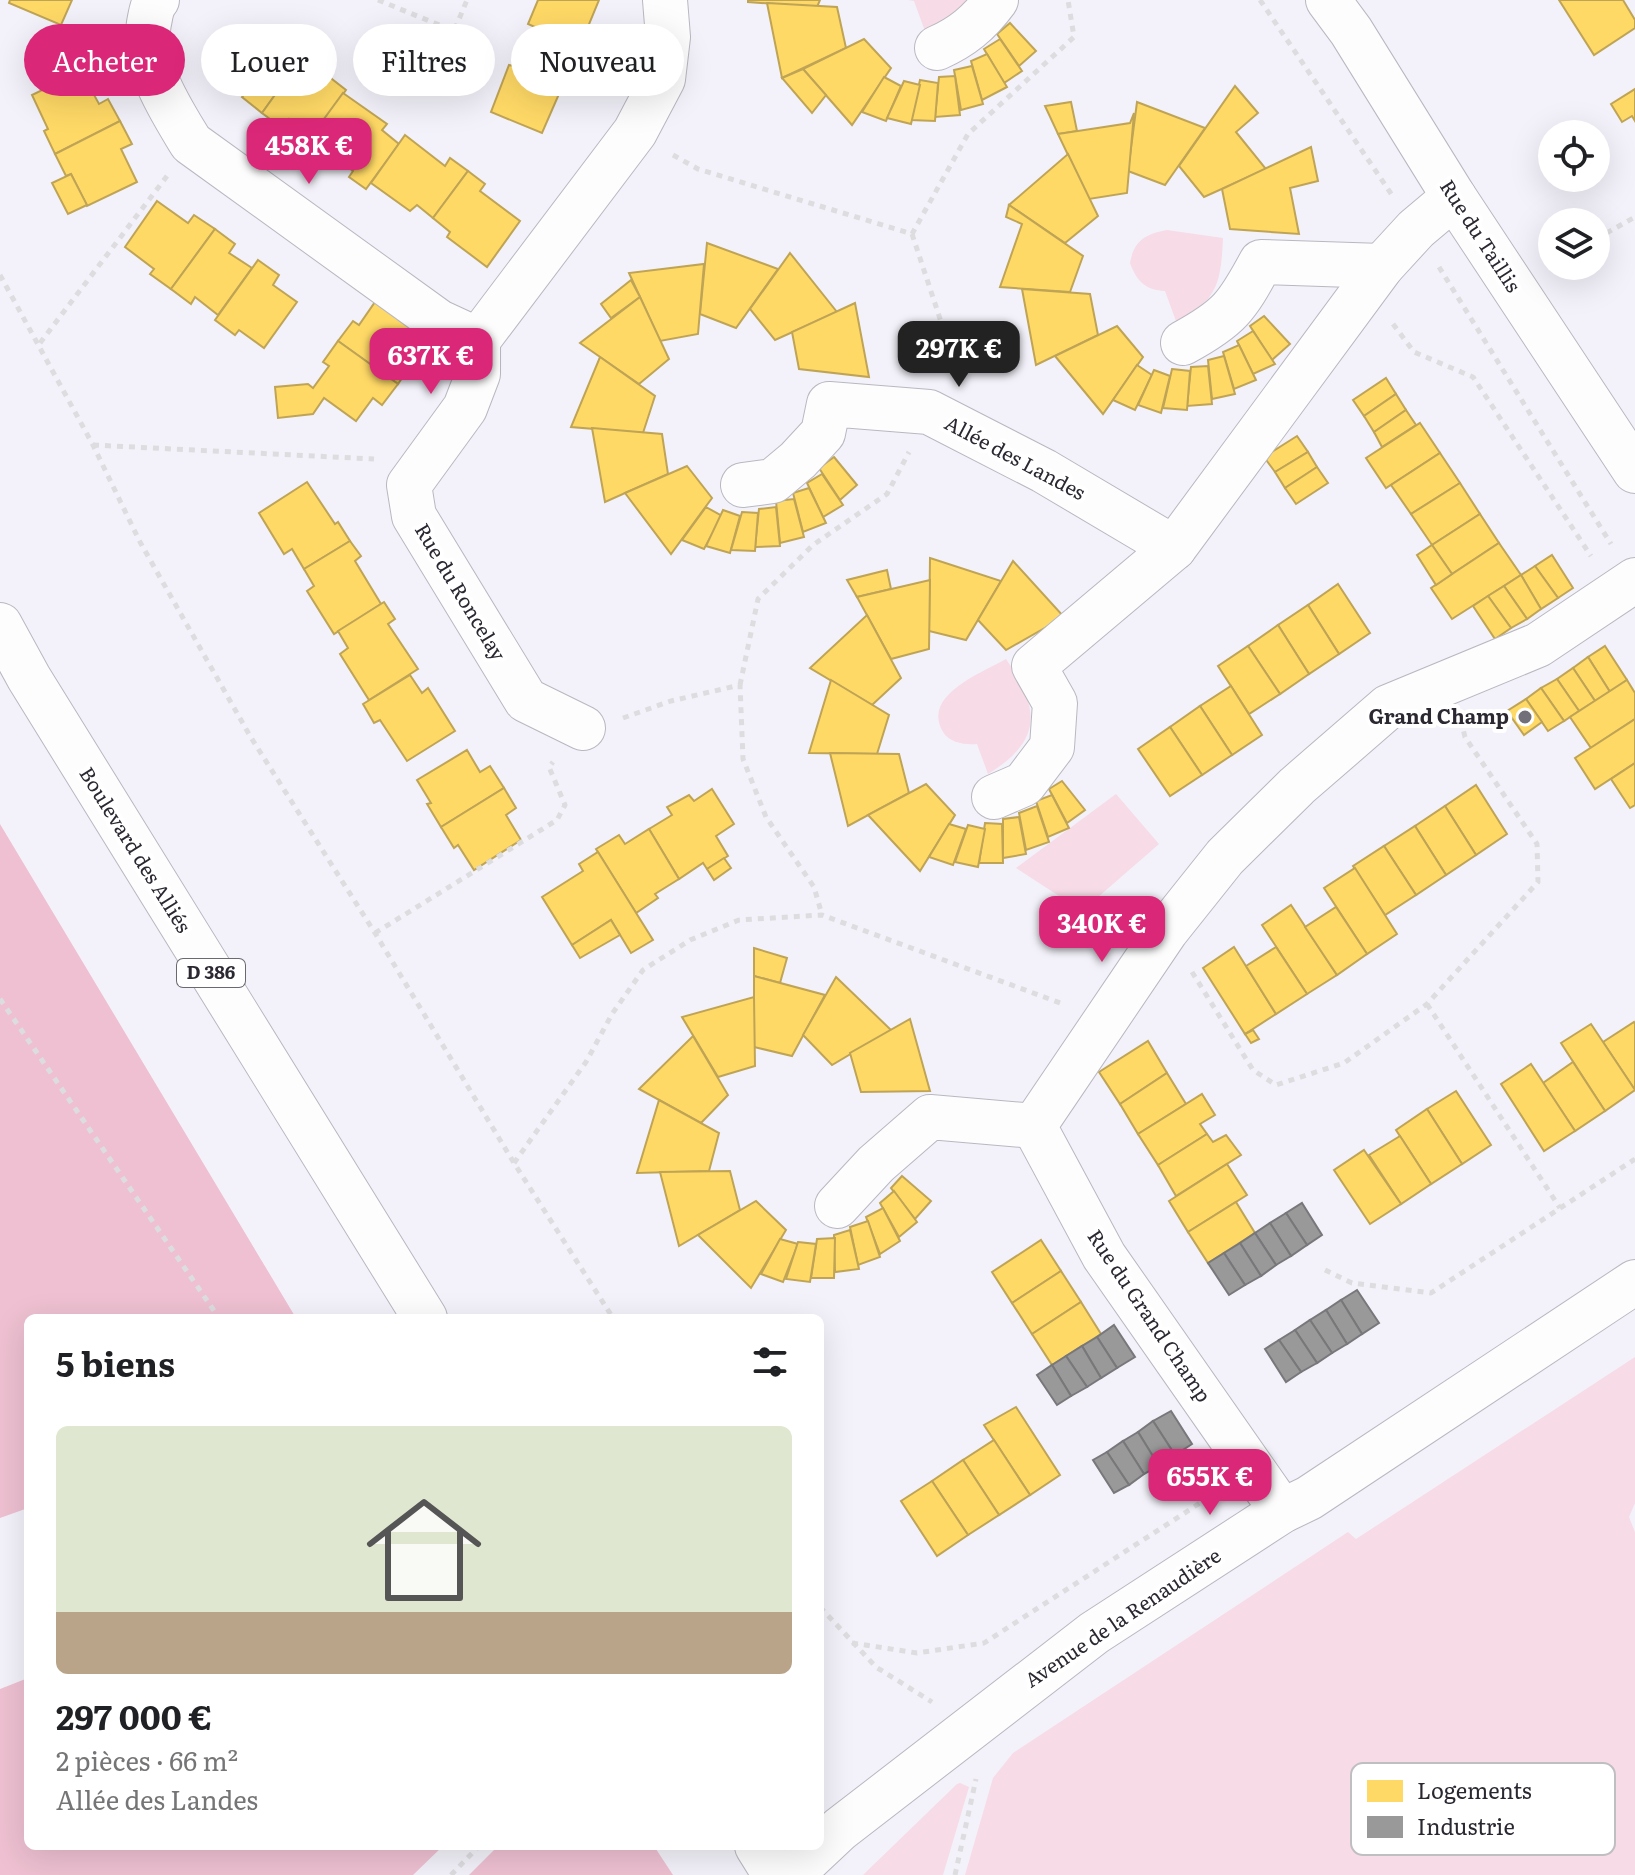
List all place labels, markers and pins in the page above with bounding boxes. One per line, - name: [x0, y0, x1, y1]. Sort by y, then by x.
- pin: 458K €: [244, 118, 374, 186]
- pin: 297K €: [894, 321, 1024, 389]
- pin: 637K €: [366, 328, 496, 396]
- place label: Grand Champ: [1368, 700, 1509, 730]
- marker: Grand Champ: [1516, 708, 1534, 726]
- pin: 340K €: [1037, 896, 1167, 964]
- pin: 655K €: [1145, 1449, 1275, 1517]

